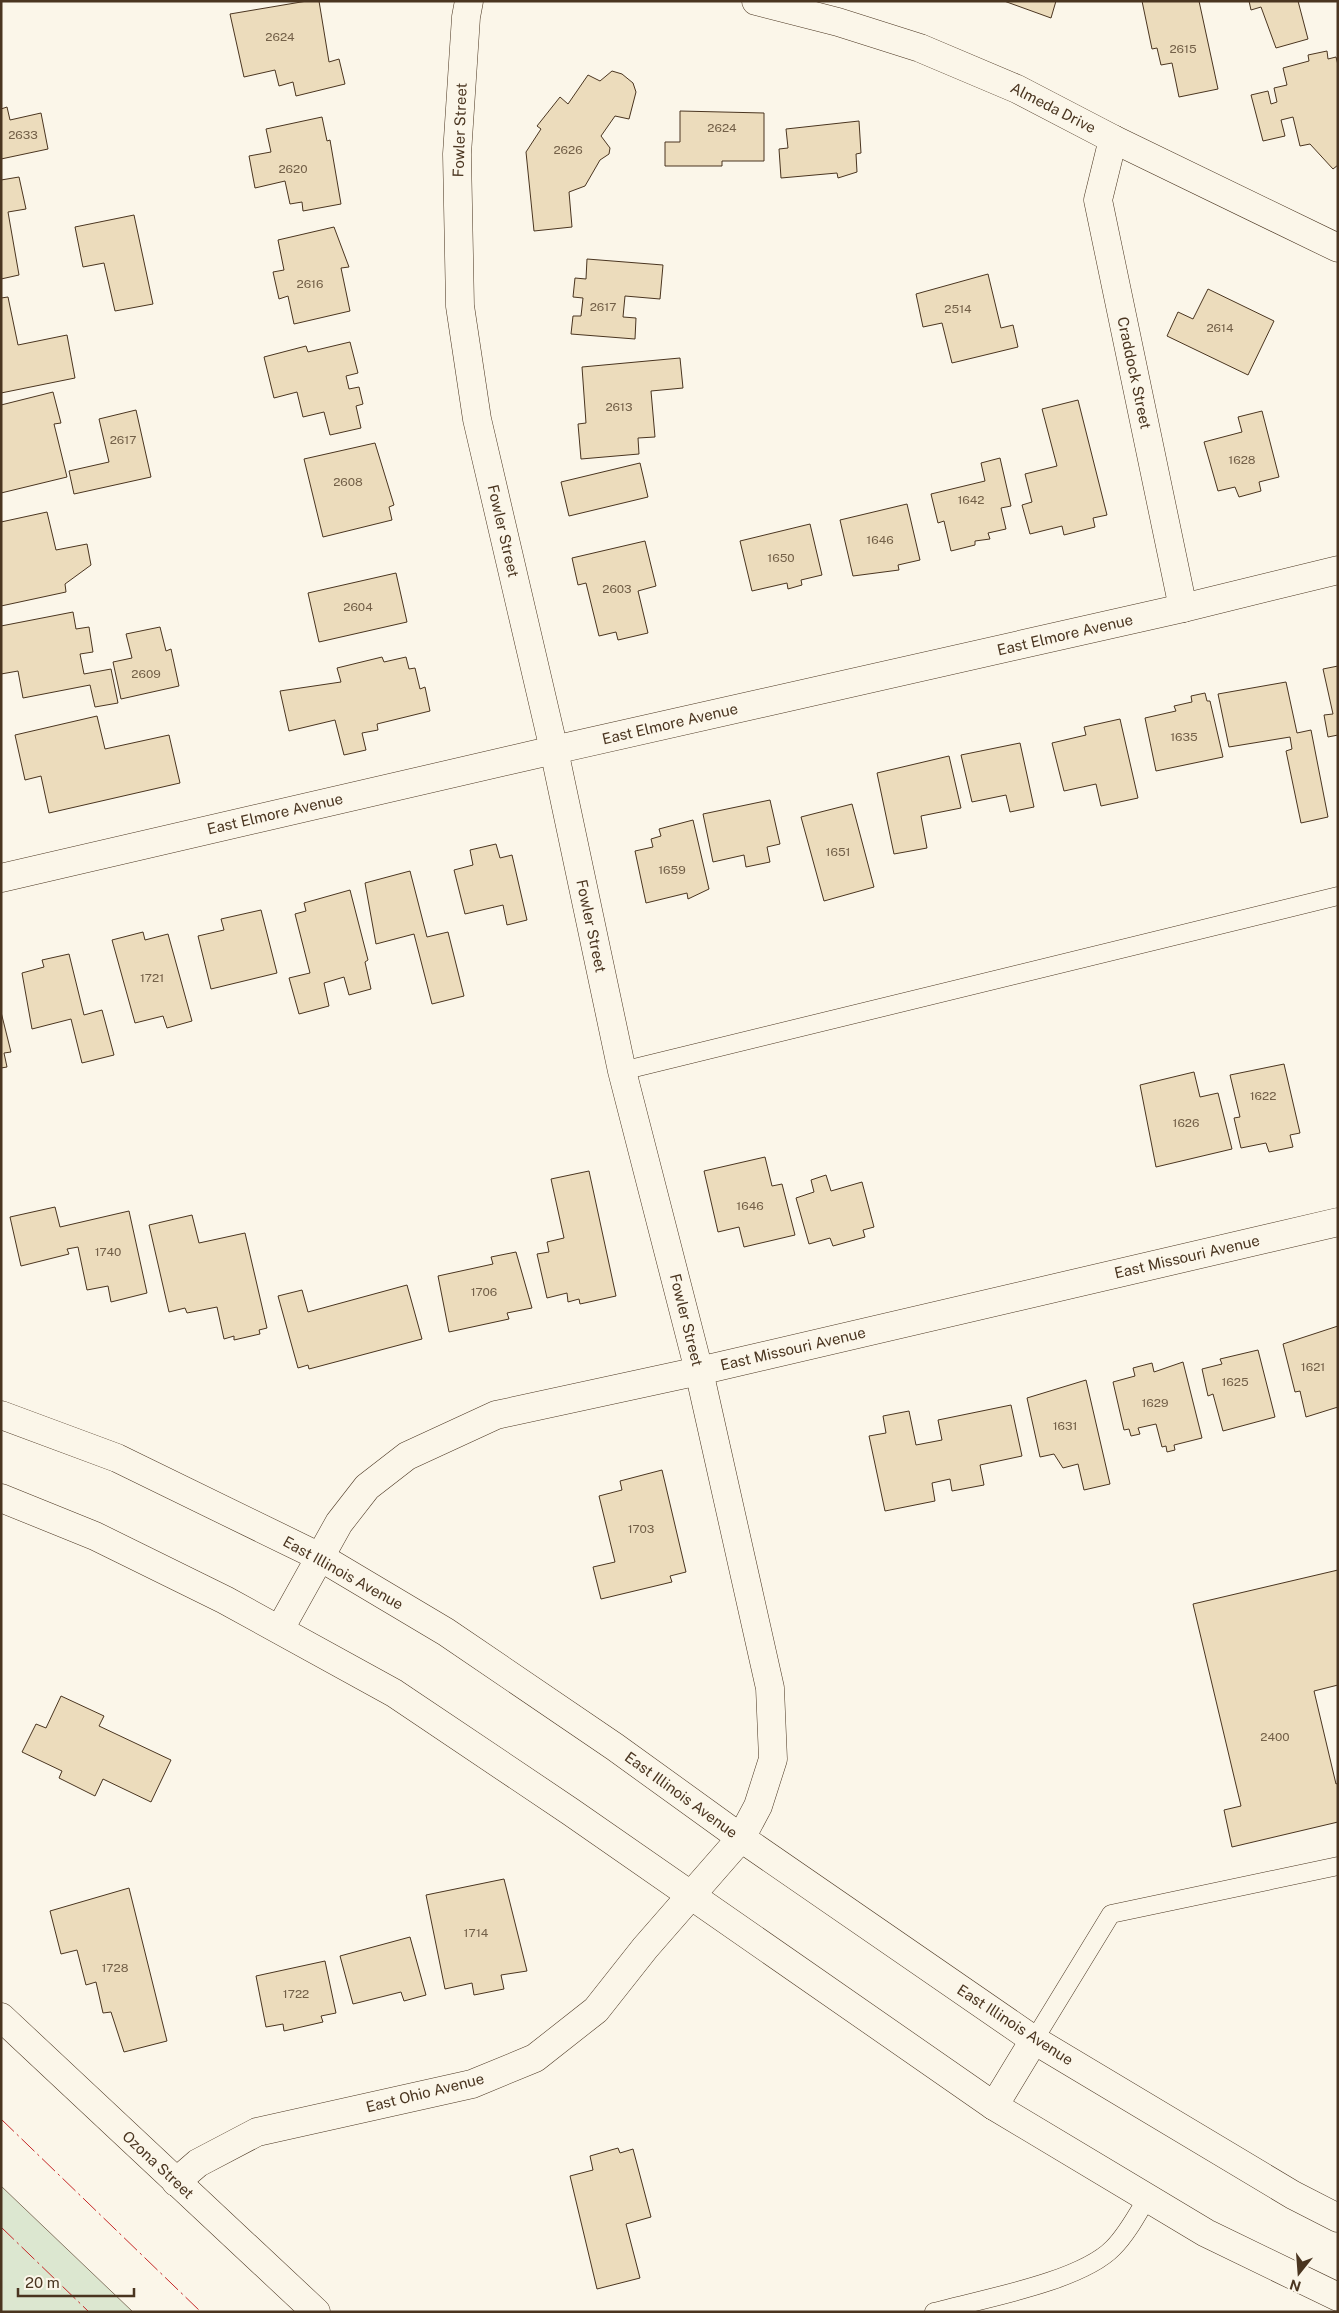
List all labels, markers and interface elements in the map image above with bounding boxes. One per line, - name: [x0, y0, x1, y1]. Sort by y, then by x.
- house number: 2624: [265, 30, 295, 44]
- house number: 2615: [1169, 42, 1197, 56]
- street label: Almeda Drive: [1008, 79, 1099, 136]
- street label: Fowler Street: [449, 82, 470, 178]
- house number: 2624: [707, 121, 737, 135]
- house number: 2633: [8, 128, 38, 142]
- house number: 2626: [553, 143, 583, 157]
- house number: 2620: [278, 162, 308, 176]
- house number: 2616: [297, 277, 323, 291]
- house number: 2617: [590, 300, 616, 314]
- house number: 2514: [944, 302, 972, 316]
- street label: Craddock Street: [1114, 315, 1155, 431]
- house number: 2614: [1206, 321, 1234, 335]
- house number: 2613: [605, 400, 633, 414]
- house number: 2617: [110, 433, 136, 447]
- house number: 1628: [1228, 453, 1256, 467]
- house number: 2608: [333, 475, 363, 489]
- street label: Fowler Street: [485, 483, 522, 579]
- house number: 1642: [957, 493, 985, 507]
- house number: 1646: [866, 533, 894, 547]
- house number: 1650: [767, 551, 795, 565]
- house number: 2603: [602, 582, 632, 596]
- house number: 2604: [343, 600, 373, 614]
- street label: East Elmore Avenue: [995, 611, 1134, 658]
- house number: 2609: [131, 667, 161, 681]
- street label: East Elmore Avenue: [600, 700, 739, 747]
- house number: 1635: [1170, 730, 1198, 744]
- street label: East Elmore Avenue: [205, 790, 344, 837]
- house number: 1651: [826, 845, 850, 859]
- house number: 1659: [658, 863, 686, 877]
- street label: Fowler Street: [573, 878, 610, 974]
- house number: 1721: [140, 971, 164, 985]
- house number: 1622: [1250, 1089, 1276, 1103]
- house number: 1626: [1173, 1116, 1199, 1130]
- house number: 1646: [736, 1199, 764, 1213]
- street label: East Missouri Avenue: [1113, 1232, 1261, 1281]
- house number: 1740: [95, 1245, 121, 1259]
- street label: Fowler Street: [667, 1272, 706, 1368]
- house number: 1706: [471, 1285, 497, 1299]
- street label: East Missouri Avenue: [719, 1324, 867, 1373]
- house number: 1621: [1301, 1360, 1325, 1374]
- house number: 1625: [1221, 1375, 1249, 1389]
- house number: 1629: [1141, 1396, 1169, 1410]
- house number: 1631: [1053, 1419, 1077, 1433]
- house number: 1703: [628, 1522, 654, 1536]
- street label: East Illinois Avenue: [280, 1532, 406, 1613]
- house number: 2400: [1260, 1730, 1290, 1744]
- street label: East Illinois Avenue: [622, 1748, 741, 1841]
- house number: 1714: [464, 1926, 489, 1940]
- house number: 1728: [101, 1961, 129, 1975]
- street label: East Illinois Avenue: [954, 1981, 1076, 2068]
- house number: 1722: [283, 1987, 309, 2001]
- street label: East Ohio Avenue: [364, 2070, 486, 2115]
- street label: Ozona Street: [119, 2127, 198, 2202]
- north arrow: [1274, 2248, 1324, 2298]
- scale bar: [18, 2266, 134, 2298]
- text: 20 m: [25, 2274, 60, 2291]
- text: N: [1288, 2276, 1303, 2295]

